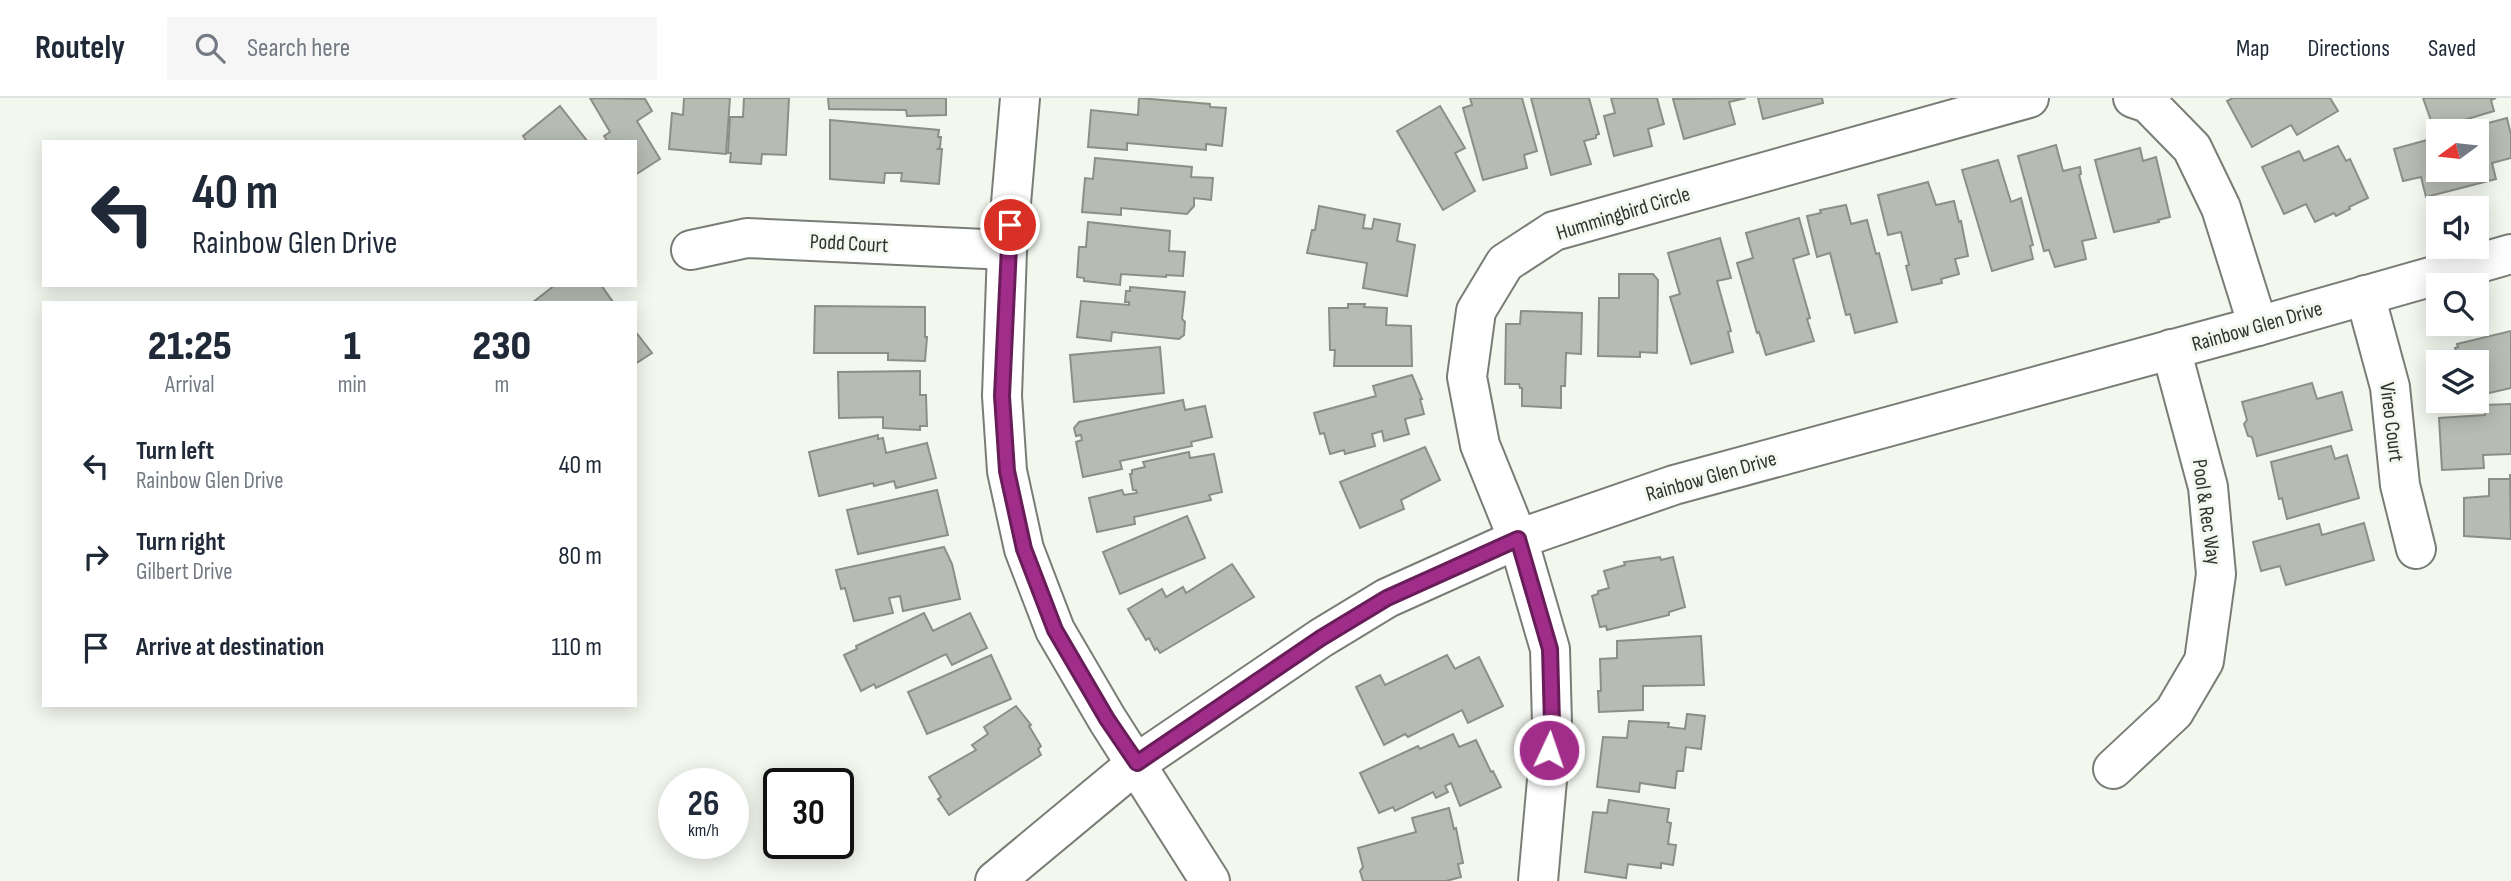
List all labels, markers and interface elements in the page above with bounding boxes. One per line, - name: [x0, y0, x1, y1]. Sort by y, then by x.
- search box: [167, 17, 657, 80]
- text: Routely: [35, 28, 125, 68]
- icon: search: [191, 29, 229, 67]
- text: Search here: [247, 33, 350, 64]
- text: Map: [2236, 34, 2269, 63]
- text: Directions: [2307, 34, 2390, 63]
- text: Saved: [2428, 34, 2476, 63]
- north arrow: [2426, 119, 2488, 182]
- map controls: [2426, 119, 2489, 413]
- text: 40 m: [192, 164, 278, 223]
- icon: left: [77, 168, 168, 259]
- street label: Hummingbird Circle: [1553, 181, 1693, 246]
- pin: [980, 195, 1040, 255]
- button: sound: [2426, 196, 2489, 259]
- icon: arrive: [991, 206, 1029, 244]
- text: Rainbow Glen Drive: [192, 224, 397, 263]
- street label: Podd Court: [809, 229, 889, 258]
- button: search: [2426, 273, 2489, 336]
- street label: Rainbow Glen Drive: [2189, 296, 2325, 357]
- text: 21:25: [148, 321, 232, 372]
- text: 1: [344, 321, 361, 372]
- text: 230: [472, 321, 531, 372]
- button: layers: [2426, 350, 2489, 413]
- text: Arrival: [165, 371, 215, 399]
- text: min: [338, 371, 367, 399]
- text: m: [494, 371, 509, 399]
- street label: Vireo Court: [2374, 381, 2409, 463]
- text: Turn left: [136, 436, 214, 467]
- street label: Rainbow Glen Drive: [1643, 446, 1779, 507]
- icon: left: [77, 447, 115, 485]
- text: 40 m: [559, 450, 602, 481]
- street label: Pool & Rec Way: [2187, 458, 2226, 566]
- text: Rainbow Glen Drive: [136, 467, 284, 495]
- text: Turn right: [136, 527, 225, 558]
- icon: right: [77, 538, 115, 576]
- text: 80 m: [558, 541, 602, 572]
- text: Gilbert Drive: [136, 558, 233, 586]
- icon: arrive: [77, 629, 115, 667]
- text: Arrive at destination: [136, 632, 324, 663]
- text: 110 m: [551, 632, 602, 663]
- position arrow: [1512, 713, 1586, 787]
- speed limit sign: 30: [763, 768, 854, 859]
- text: 26: [688, 783, 719, 826]
- text: km/h: [688, 820, 719, 841]

